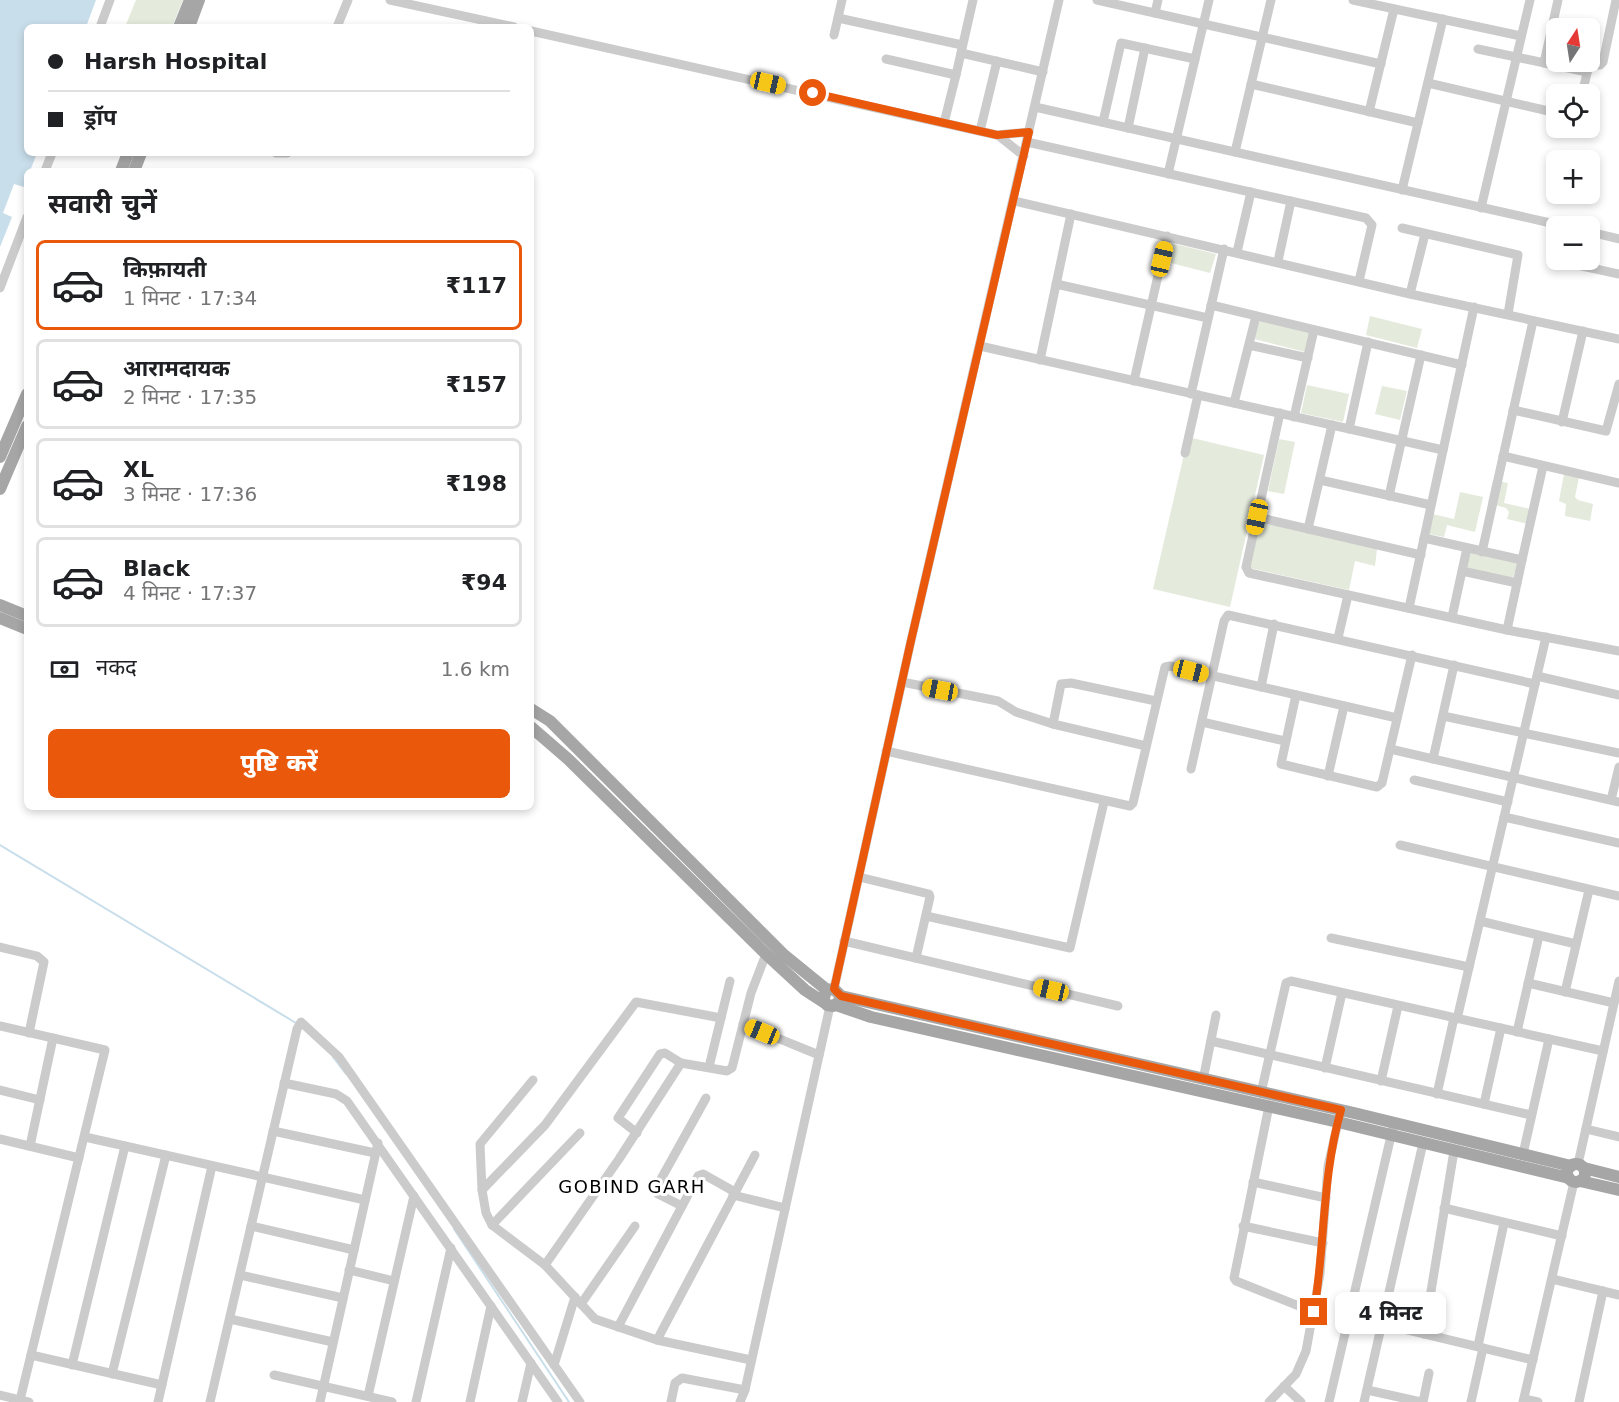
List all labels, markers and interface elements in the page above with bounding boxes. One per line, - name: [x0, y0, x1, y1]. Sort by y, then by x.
- north arrow: [1546, 18, 1600, 72]
- map controls: [1546, 18, 1600, 270]
- text: Harsh Hospital: [84, 49, 267, 74]
- car: [748, 70, 788, 96]
- route start: [799, 79, 826, 106]
- button: locate: [1546, 84, 1600, 138]
- text: ड्रॉप: [84, 105, 117, 130]
- button: +: [1546, 150, 1600, 204]
- text: सवारी चुनें: [48, 188, 157, 219]
- button: −: [1546, 216, 1600, 270]
- car: [1149, 239, 1175, 279]
- text: किफ़ायती: [123, 257, 207, 282]
- icon: car: [51, 258, 105, 312]
- text: ₹117: [446, 273, 507, 298]
- text: 1 मिनट · 17:34: [123, 286, 257, 310]
- text: आरामदायक: [123, 356, 230, 381]
- icon: car: [51, 357, 105, 411]
- text: ₹157: [446, 372, 507, 397]
- text: 2 मिनट · 17:35: [123, 385, 257, 409]
- icon: car: [51, 456, 105, 510]
- text: XL: [123, 457, 154, 482]
- text: ₹198: [446, 471, 507, 496]
- text: 3 मिनट · 17:36: [123, 482, 257, 506]
- car: [1244, 498, 1270, 536]
- icon: car: [51, 555, 105, 609]
- text: Black: [123, 556, 190, 581]
- text: ₹94: [461, 570, 507, 595]
- text: 4 मिनट · 17:37: [123, 581, 257, 605]
- icon: cash: [48, 653, 81, 686]
- text: नकद: [96, 655, 137, 680]
- text: 1.6 km: [441, 657, 510, 681]
- car: [1171, 658, 1211, 684]
- car: [921, 678, 959, 702]
- button: पुष्टि करें: [48, 729, 510, 798]
- car: [1031, 977, 1071, 1003]
- car: [742, 1017, 782, 1047]
- district label: GOBIND GARH: [558, 1176, 706, 1197]
- callout: 4 मिनट: [1335, 1291, 1446, 1333]
- route end: [1300, 1298, 1327, 1325]
- text: 4 मिनट: [1359, 1301, 1422, 1325]

